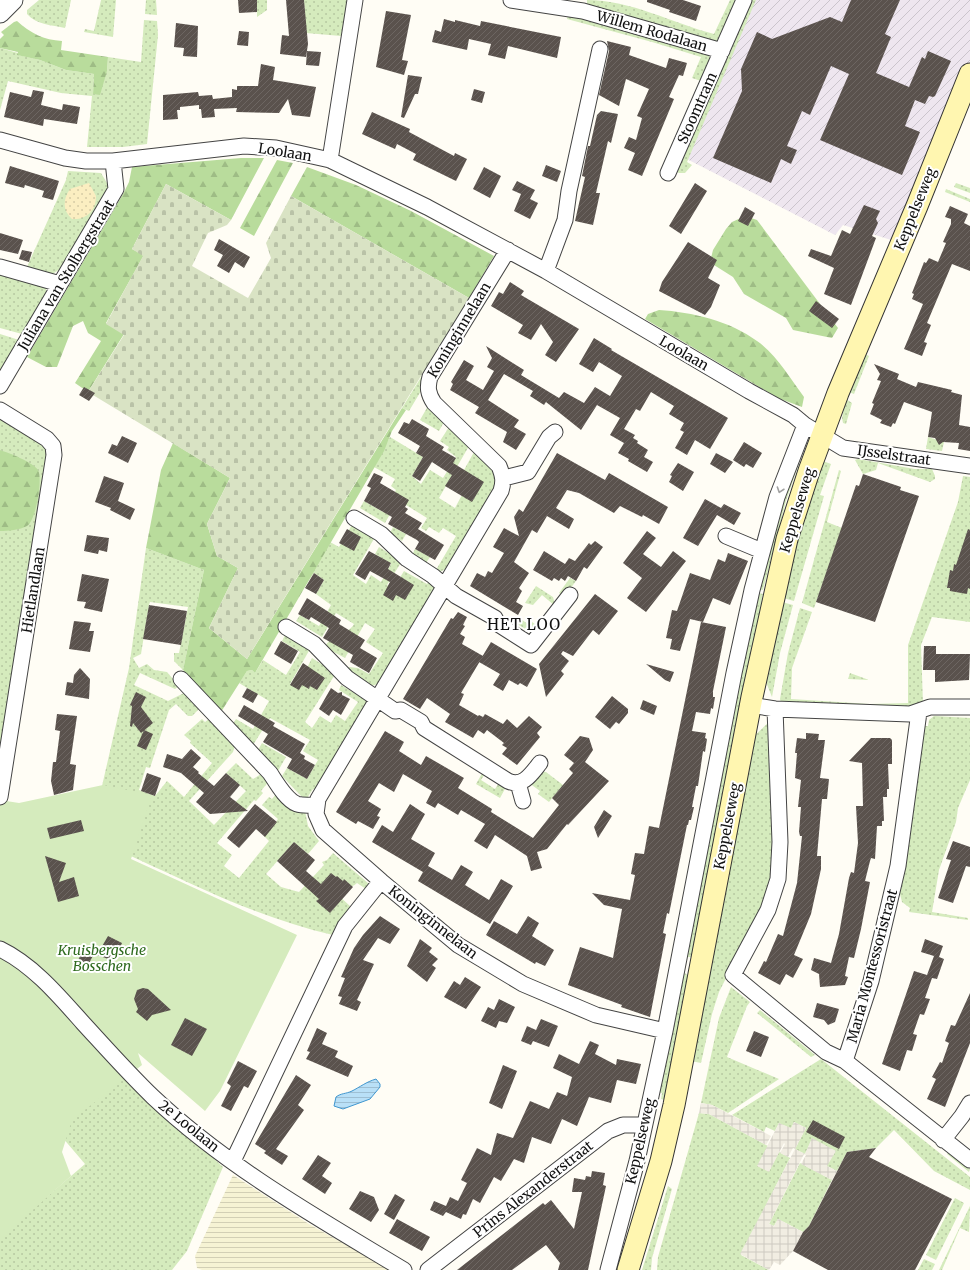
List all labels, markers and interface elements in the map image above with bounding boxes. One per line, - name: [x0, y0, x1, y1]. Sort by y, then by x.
- street label: Willem Rodalaan: [593, 6, 710, 55]
- street label: Stoomtram: [673, 69, 721, 147]
- street label: Loolaan: [257, 139, 313, 165]
- street label: Keppelseweg: [890, 164, 940, 253]
- street label: Juliana van Stolbergstraat: [13, 196, 119, 355]
- street label: Koninginnelaan: [423, 279, 495, 381]
- street label: Loolaan: [656, 332, 712, 374]
- street label: IJsselstraat: [856, 441, 932, 469]
- street label: Keppelseweg: [775, 465, 819, 555]
- one-way arrow: [776, 486, 784, 493]
- street label: Hietlandlaan: [17, 546, 49, 634]
- district label: HET LOO: [487, 615, 561, 634]
- street label: Keppelseweg: [710, 780, 744, 871]
- street label: Koninginnelaan: [385, 881, 481, 963]
- street label: Maria Montessoristraat: [843, 887, 901, 1045]
- park label: Kruisbergsche Bosschen: [57, 941, 146, 975]
- street label: Keppelseweg: [621, 1095, 659, 1186]
- street label: 2e Loolaan: [155, 1096, 223, 1156]
- street label: Prins Alexanderstraat: [469, 1136, 597, 1241]

